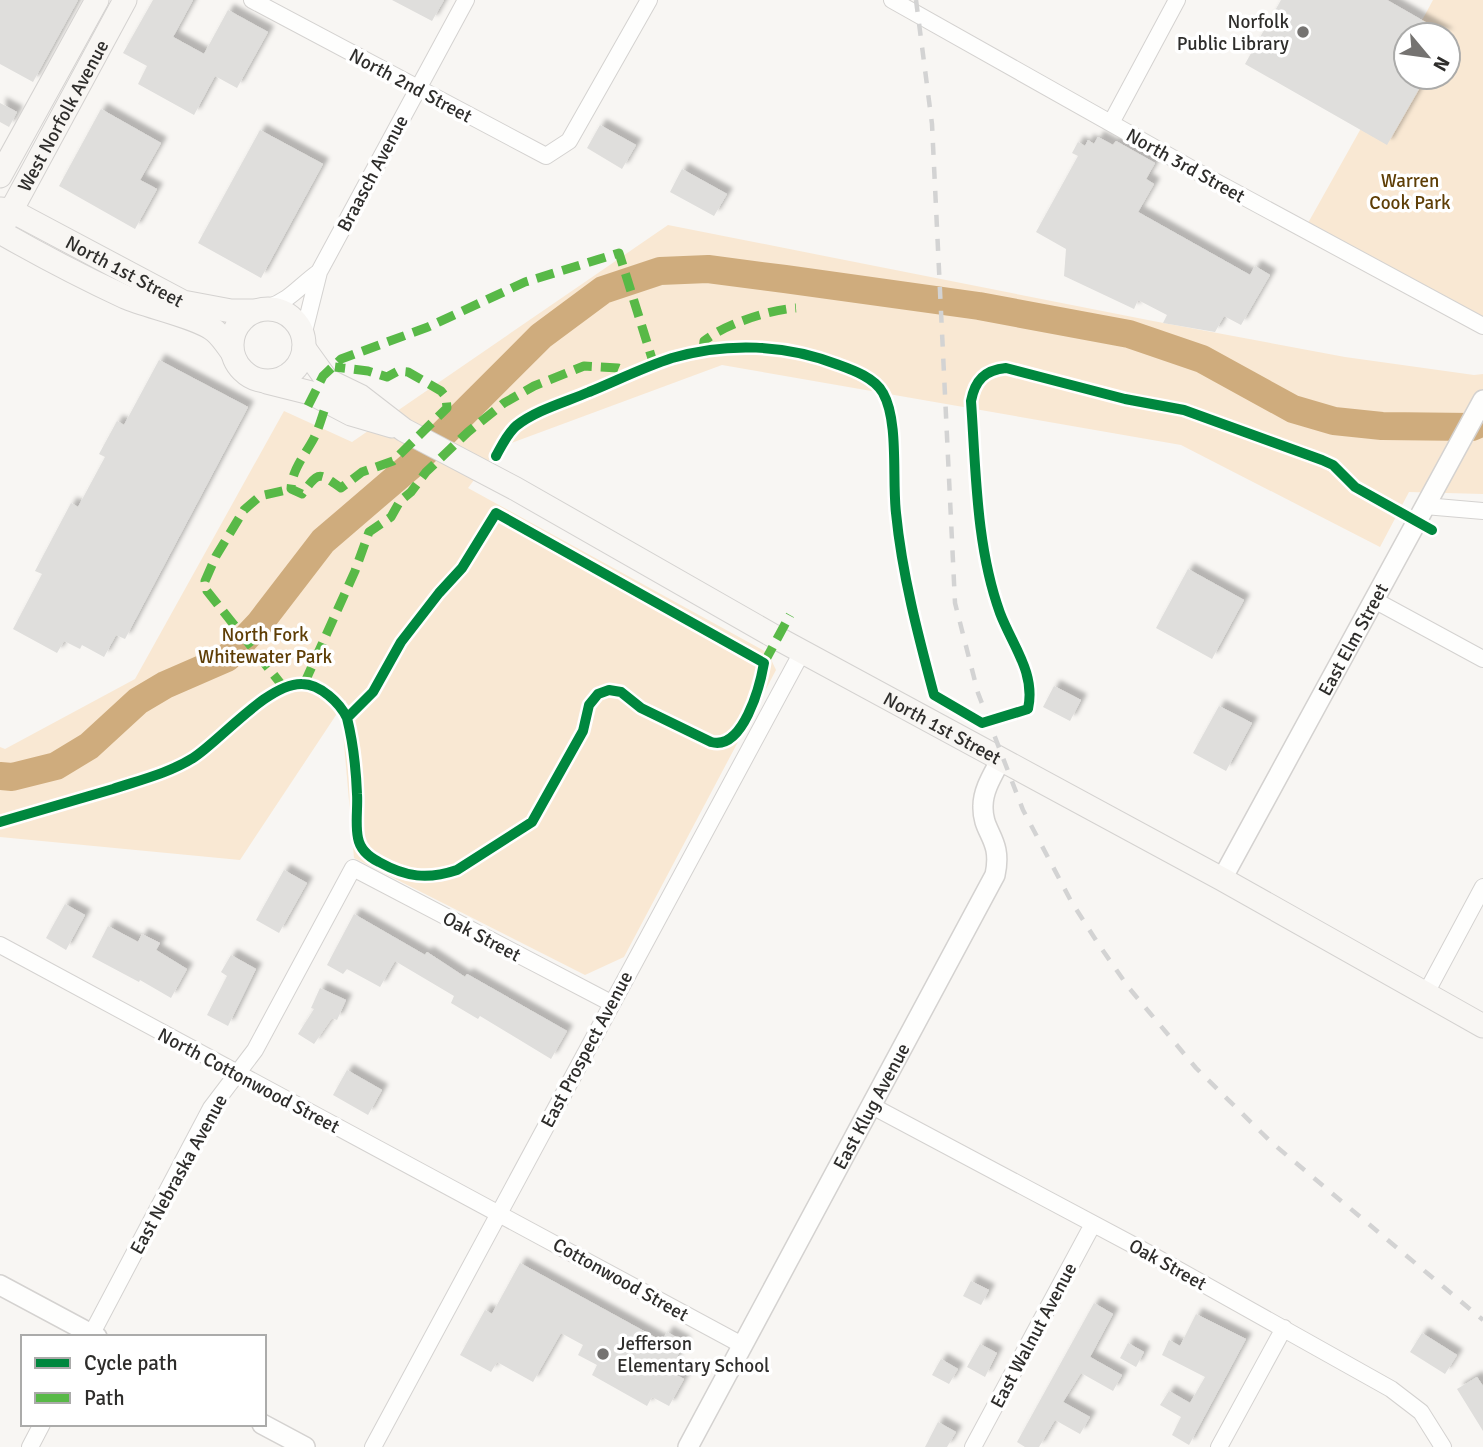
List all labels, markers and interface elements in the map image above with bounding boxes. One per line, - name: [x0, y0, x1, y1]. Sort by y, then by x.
- place label: Norfolk Public Library: [1177, 10, 1289, 56]
- north arrow: [1392, 21, 1462, 91]
- marker: Norfolk Public Library: [1295, 24, 1311, 40]
- street label: West Norfolk Avenue: [13, 36, 114, 196]
- street label: North 2nd Street: [345, 43, 476, 129]
- text: N: [1427, 52, 1455, 75]
- street label: Braasch Avenue: [332, 111, 414, 236]
- street label: North 3rd Street: [1122, 123, 1249, 209]
- park label: Warren Cook Park: [1369, 169, 1451, 215]
- street label: North 1st Street: [61, 231, 188, 313]
- street label: East Elm Street: [1313, 579, 1394, 700]
- park label: North Fork Whitewater Park: [198, 623, 332, 669]
- street label: North 1st Street: [879, 687, 1005, 770]
- street label: Oak Street: [438, 906, 525, 968]
- street label: East Prospect Avenue: [536, 967, 638, 1132]
- street label: North Cottonwood Street: [154, 1023, 344, 1139]
- street label: East Klug Avenue: [828, 1039, 916, 1174]
- street label: East Nebraska Avenue: [125, 1090, 233, 1259]
- street label: Cottonwood Street: [549, 1233, 693, 1327]
- street label: Oak Street: [1124, 1234, 1211, 1296]
- street label: East Walnut Avenue: [985, 1259, 1082, 1412]
- place label: Jefferson Elementary School: [617, 1332, 770, 1378]
- legend: [21, 1335, 266, 1426]
- marker: Jefferson Elementary School: [595, 1346, 611, 1362]
- text: Cycle path: [84, 1350, 178, 1376]
- text: Path: [84, 1385, 125, 1411]

